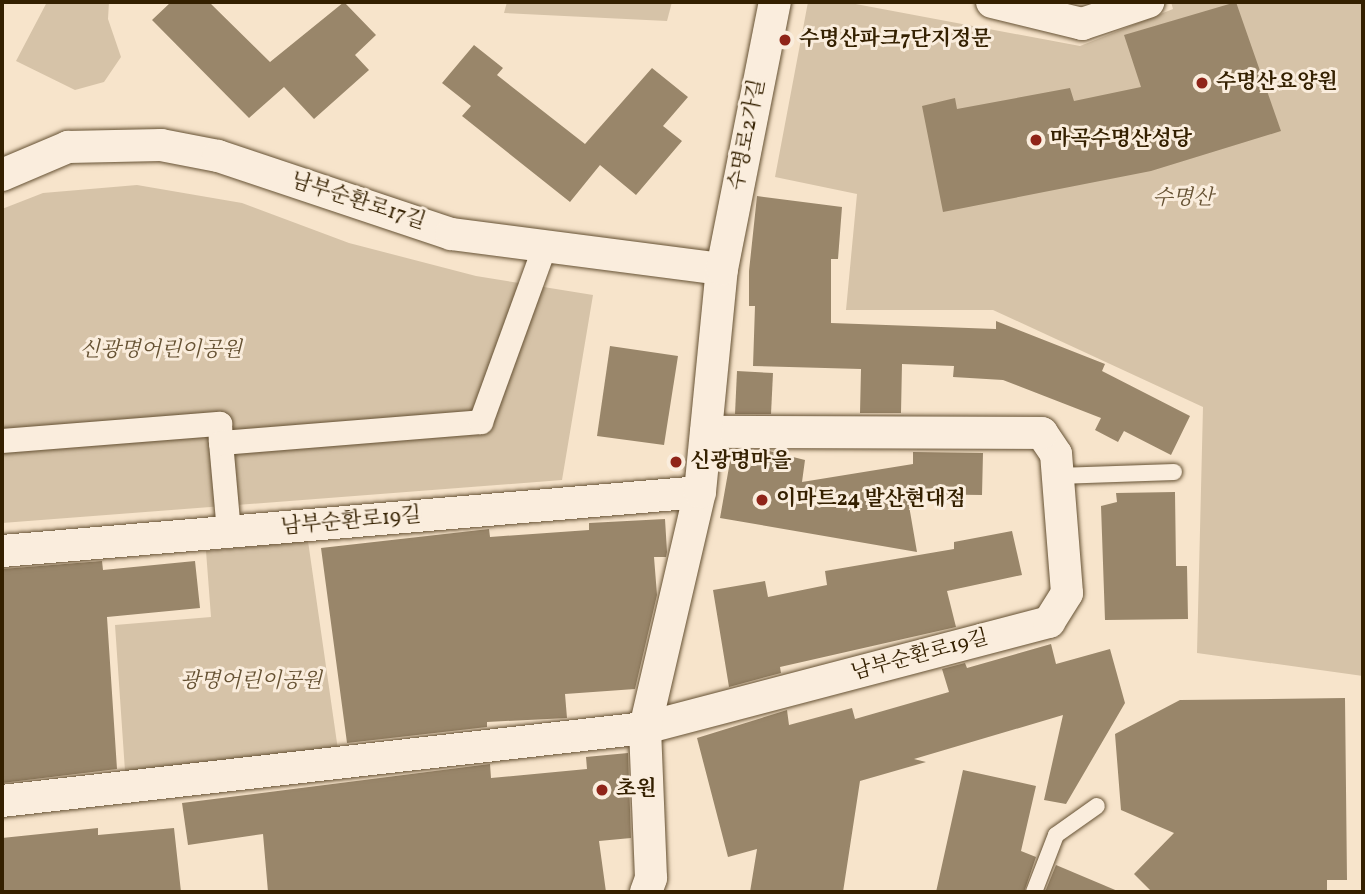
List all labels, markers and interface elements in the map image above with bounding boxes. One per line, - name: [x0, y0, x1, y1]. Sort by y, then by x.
- place label: 수명산파크7단지정문: [799, 27, 992, 53]
- marker: 수명산파크7단지정문: [777, 32, 793, 48]
- place label: 수명산요양원: [1216, 70, 1338, 96]
- marker: 수명산요양원: [1194, 75, 1210, 91]
- street label: 수명로2가길: [725, 77, 771, 193]
- place label: 마곡수명산성당: [1050, 127, 1192, 153]
- marker: 마곡수명산성당: [1028, 132, 1044, 148]
- street label: 남부순환로17길: [288, 168, 428, 236]
- park label: 수명산: [1153, 186, 1213, 212]
- park label: 신광명어린이공원: [80, 338, 242, 364]
- place label: 신광명마을: [690, 449, 791, 475]
- marker: 신광명마을: [668, 454, 684, 470]
- place label: 이마트24 발산현대점: [776, 487, 966, 513]
- marker: 이마트24 발산현대점: [754, 492, 770, 508]
- street label: 남부순환로19길: [280, 503, 422, 541]
- street label: 남부순환로19길: [849, 626, 991, 686]
- park label: 광명어린이공원: [180, 669, 322, 695]
- place label: 초원: [616, 777, 657, 803]
- marker: 초원: [594, 782, 610, 798]

